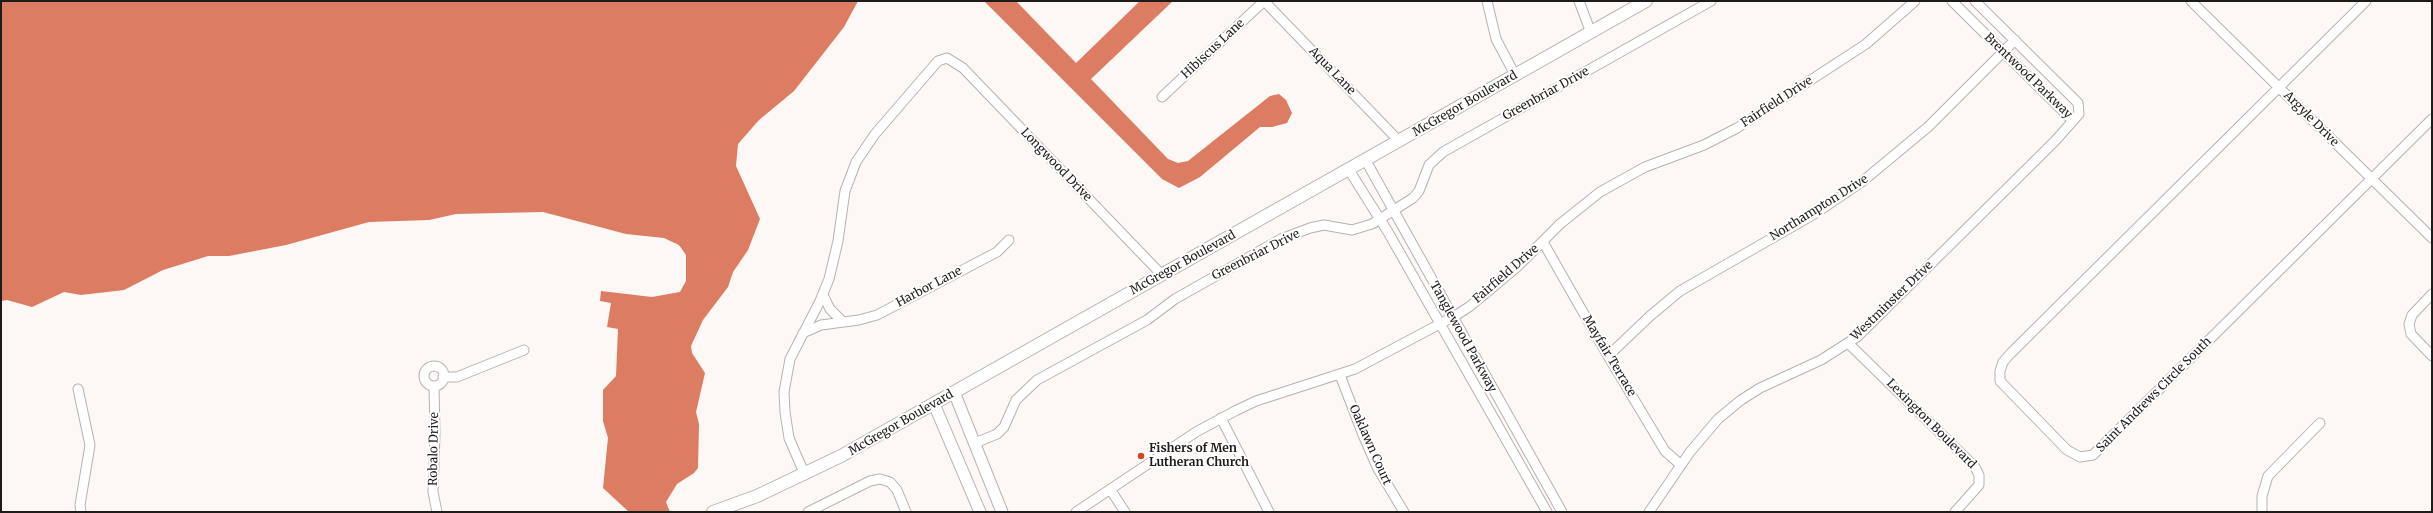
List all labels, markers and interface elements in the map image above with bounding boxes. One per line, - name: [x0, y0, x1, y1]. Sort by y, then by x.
- street label: Hibiscus Lane: [1178, 16, 1248, 82]
- street label: Brentwood Parkway: [1981, 30, 2075, 122]
- street label: Aqua Lane: [1306, 44, 1358, 98]
- street label: Greenbriar Drive: [1500, 64, 1592, 124]
- street label: McGregor Boulevard: [1410, 68, 1520, 140]
- street label: Fairfield Drive: [1739, 74, 1815, 130]
- street label: Argyle Drive: [2280, 88, 2342, 150]
- street label: Longwood Drive: [1018, 125, 1094, 205]
- street label: Northampton Drive: [1767, 172, 1871, 244]
- street label: Greenbriar Drive: [1210, 227, 1302, 283]
- street label: McGregor Boulevard: [1128, 228, 1238, 298]
- street label: Fairfield Drive: [1470, 242, 1542, 306]
- street label: Westminster Drive: [1848, 258, 1936, 344]
- street label: Harbor Lane: [894, 264, 964, 310]
- street label: Tanglewood Parkway: [1427, 279, 1499, 395]
- street label: Mayfair Terrace: [1579, 313, 1639, 399]
- street label: Saint Andrews Circle South: [2094, 335, 2214, 455]
- street label: Lexington Boulevard: [1883, 376, 1979, 472]
- street label: McGregor Boulevard: [846, 387, 956, 459]
- street label: Oaklawn Court: [1346, 403, 1394, 487]
- street label: Robalo Drive: [426, 412, 442, 486]
- place label: Fishers of Men Lutheran Church: [1149, 442, 1249, 470]
- marker: Fishers of Men Lutheran Church: [1136, 451, 1146, 461]

